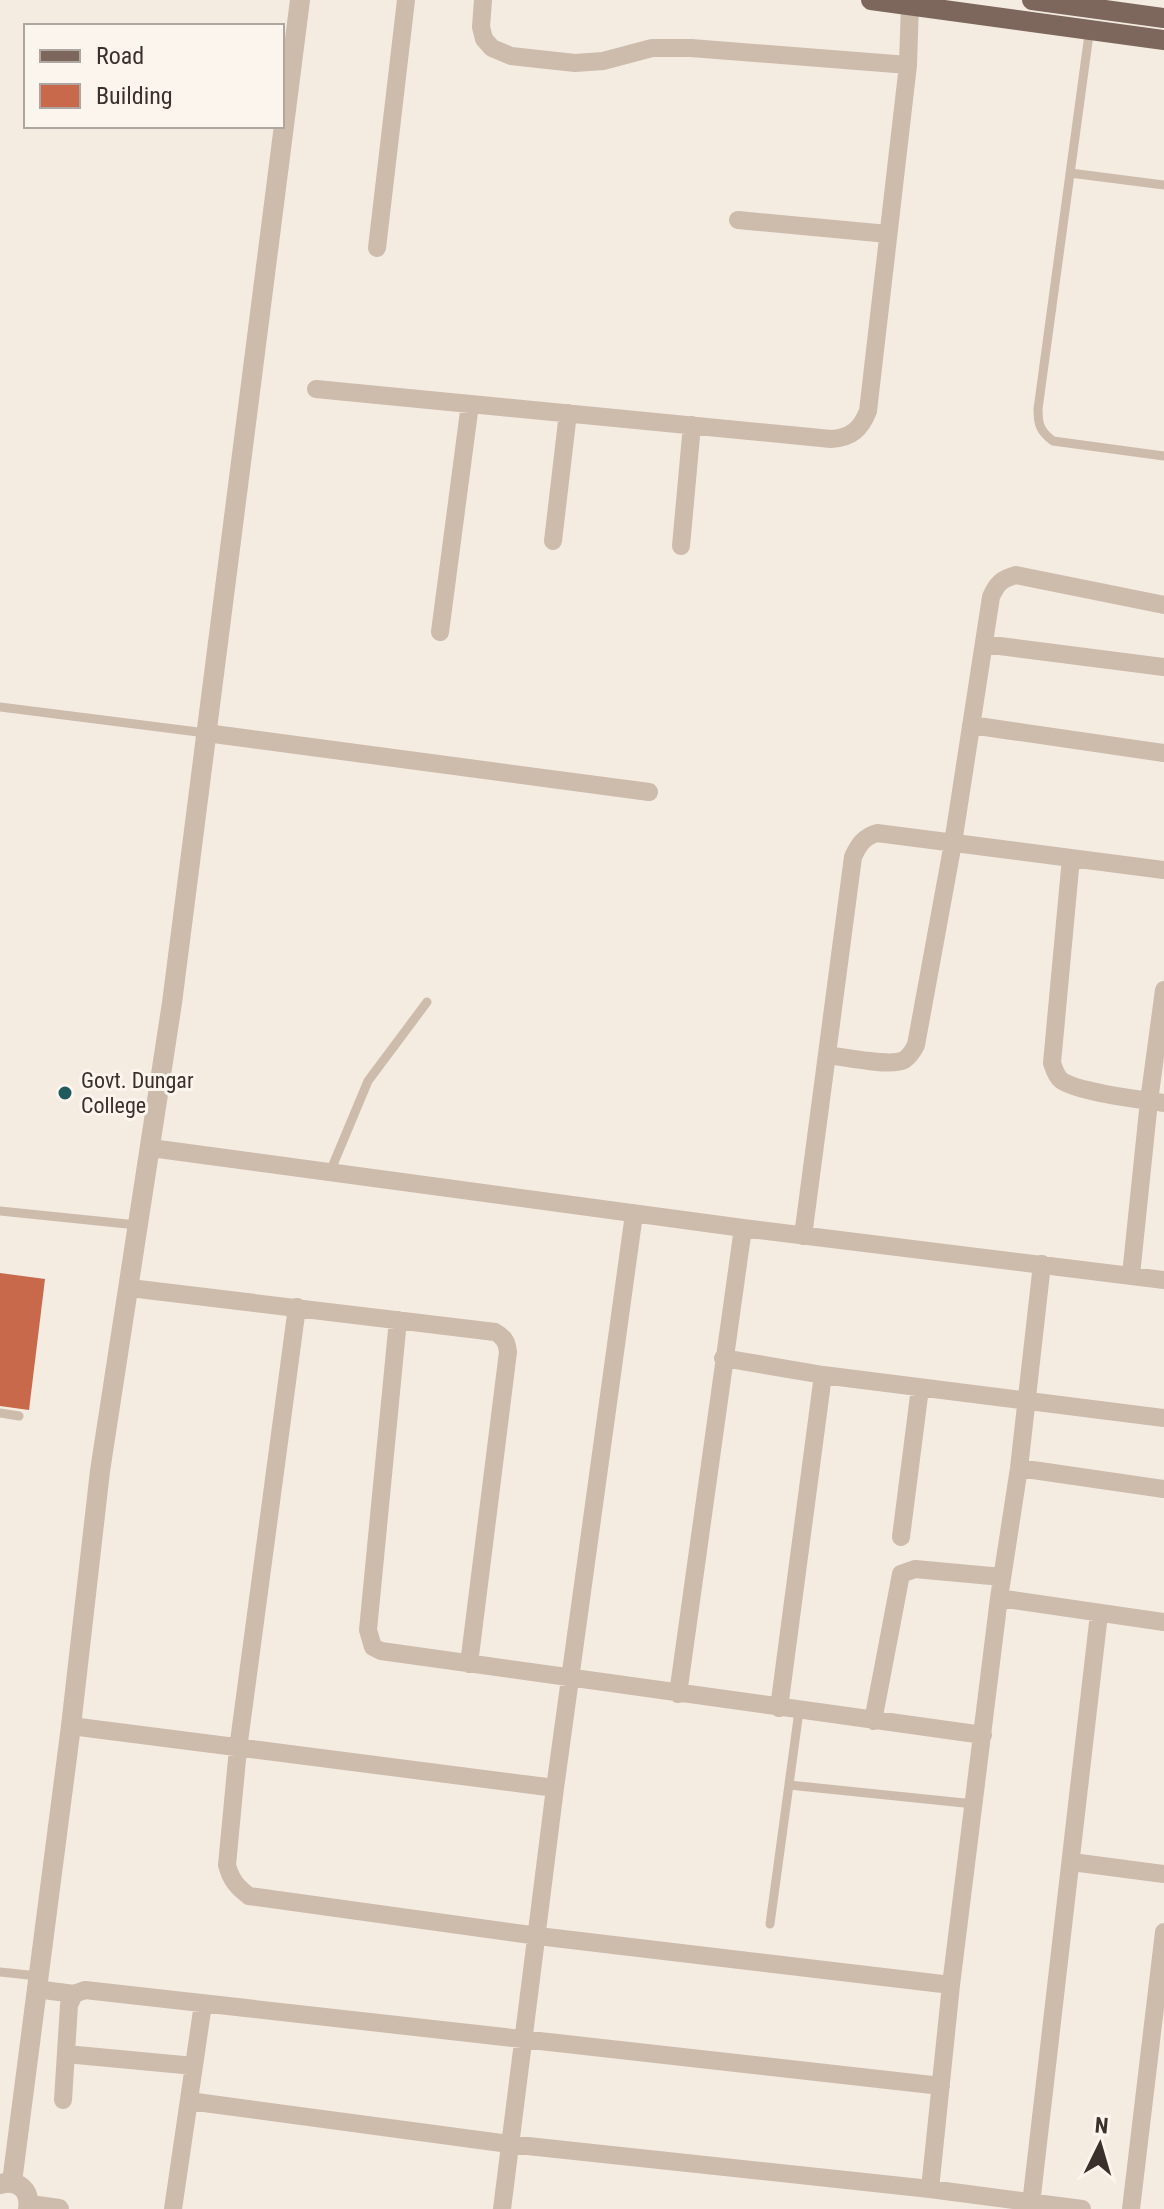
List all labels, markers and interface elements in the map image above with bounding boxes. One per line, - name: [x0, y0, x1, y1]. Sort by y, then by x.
- legend: [24, 24, 284, 128]
- text: Road: [96, 42, 144, 70]
- text: Building: [96, 82, 173, 110]
- place label: Govt. Dungar College: [81, 1068, 194, 1118]
- marker: Govt. Dungar College: [56, 1084, 74, 1102]
- north arrow: [1060, 2105, 1140, 2185]
- text: N: [1094, 2113, 1110, 2139]

